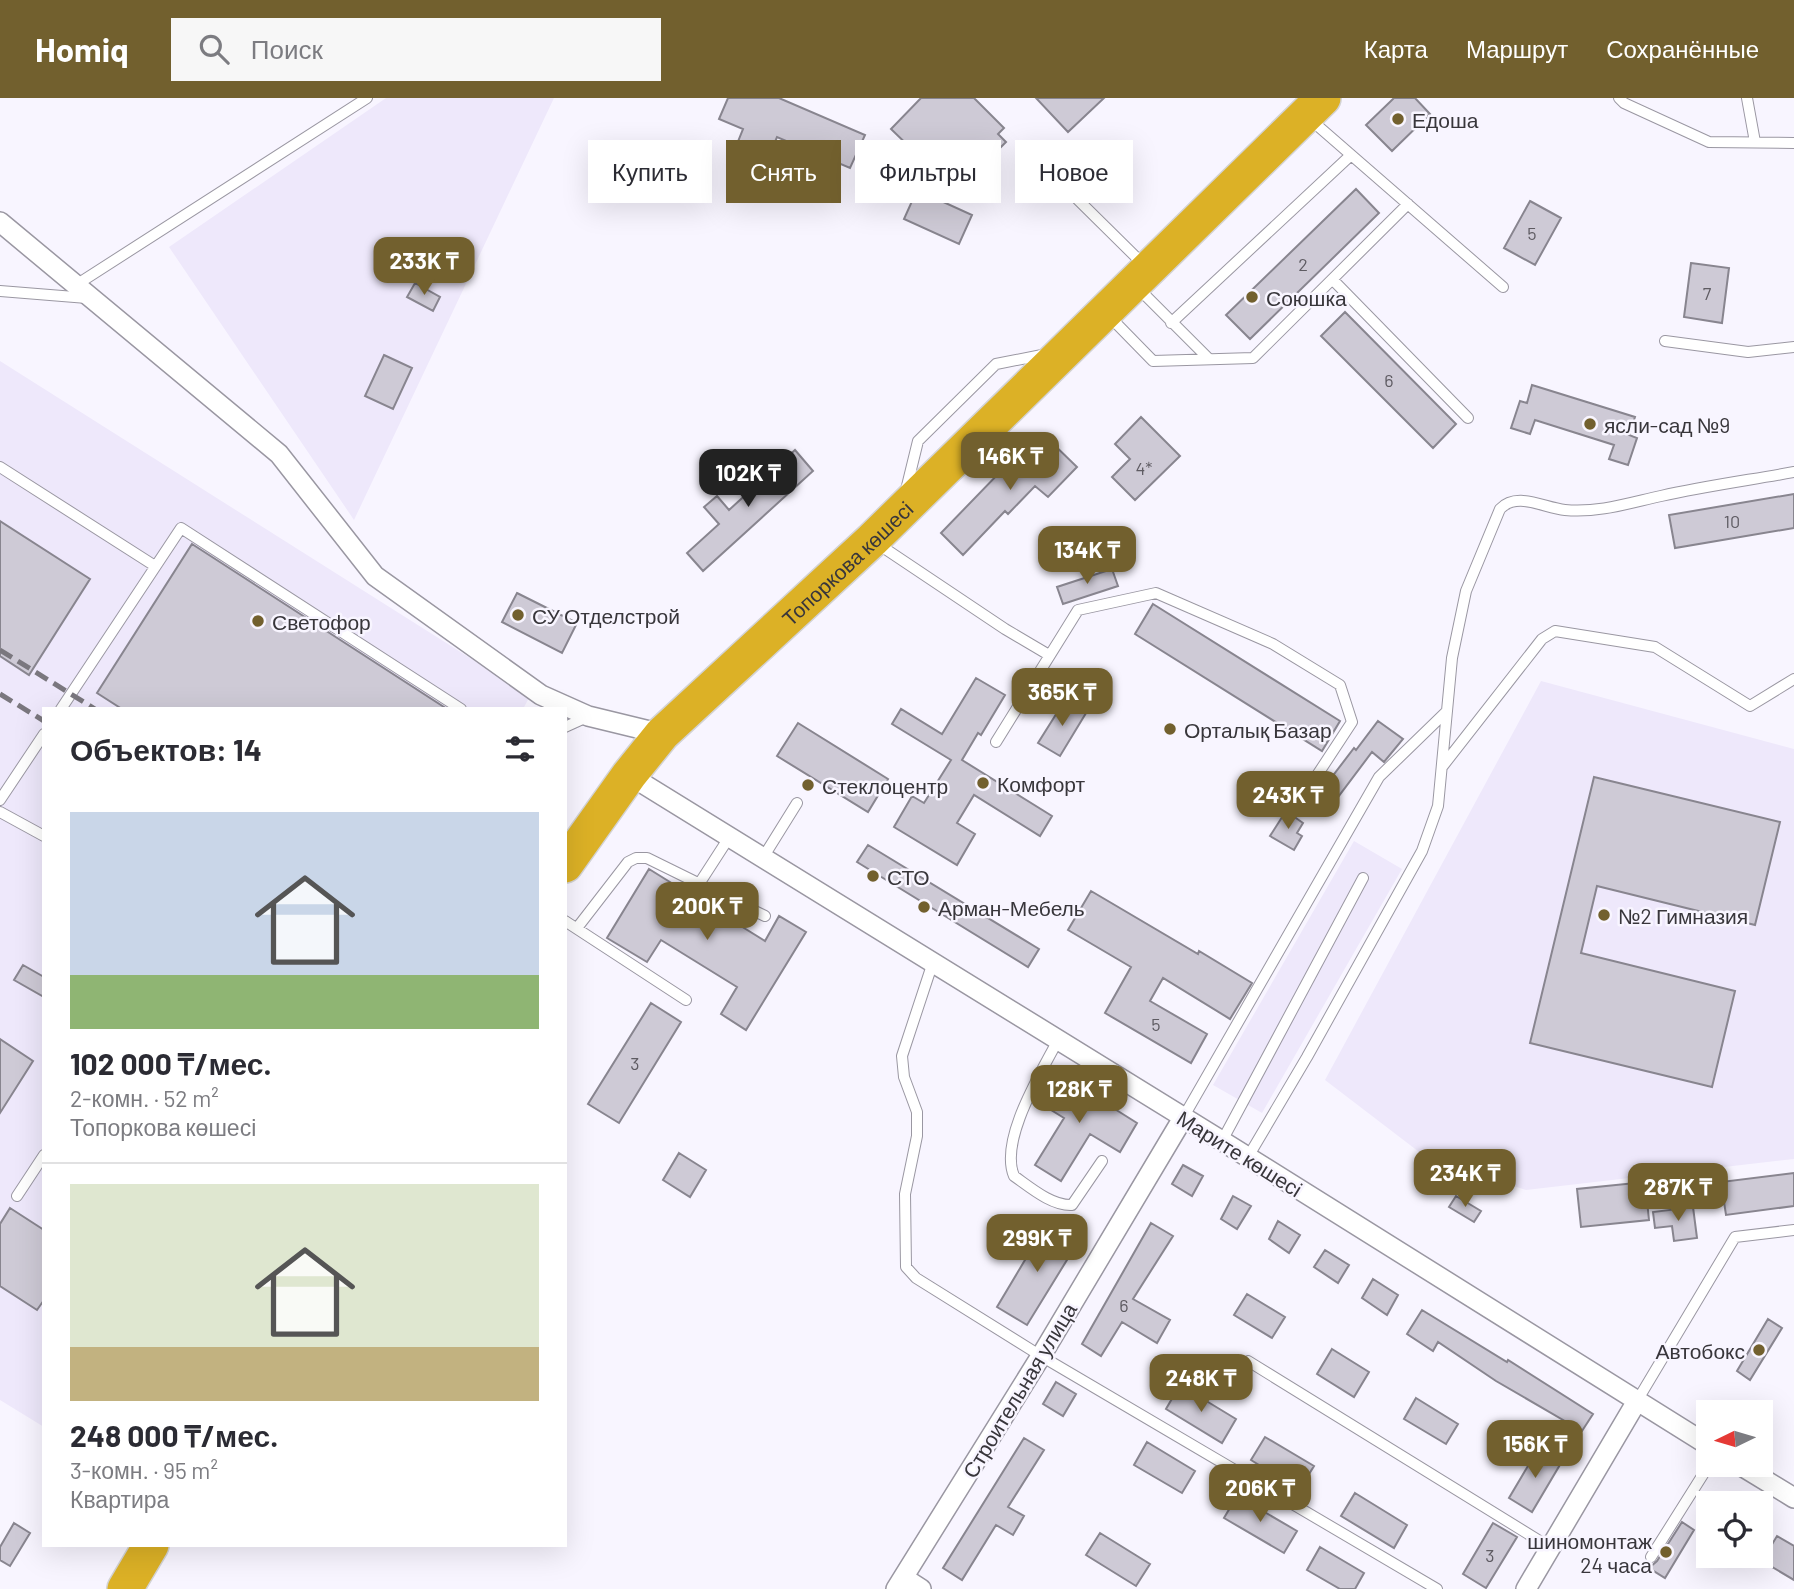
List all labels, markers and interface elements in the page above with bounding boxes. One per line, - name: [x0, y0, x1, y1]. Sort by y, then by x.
- search box: [171, 18, 661, 81]
- text: Homiq: [35, 29, 129, 69]
- icon: search: [195, 30, 233, 68]
- text: Поиск: [251, 33, 323, 64]
- text: Карта: [1364, 34, 1428, 63]
- text: Маршрут: [1466, 34, 1568, 63]
- text: Сохранённые: [1606, 34, 1759, 63]
- place label: Едоша: [1412, 107, 1479, 132]
- marker: Едоша: [1390, 111, 1406, 127]
- chip: Купить: [588, 140, 712, 203]
- chip: Снять: [726, 140, 841, 203]
- chip: Фильтры: [855, 140, 1001, 203]
- chip: Новое: [1015, 140, 1133, 203]
- house number: 5: [1527, 222, 1537, 244]
- pin: 233K ₸: [367, 238, 481, 297]
- text: 233K ₸: [390, 246, 458, 274]
- house number: 2: [1298, 253, 1308, 275]
- house number: 7: [1703, 282, 1712, 304]
- place label: Союшка: [1266, 285, 1347, 310]
- marker: Союшка: [1244, 289, 1260, 305]
- house number: 6: [1384, 369, 1394, 391]
- place label: ясли-сад №9: [1604, 412, 1730, 437]
- marker: ясли-сад №9: [1582, 416, 1598, 432]
- pin: 146K ₸: [953, 432, 1067, 492]
- text: 146K ₸: [977, 441, 1043, 469]
- pin: 102K ₸: [691, 450, 805, 509]
- house number: 4*: [1135, 457, 1153, 479]
- text: 102K ₸: [715, 458, 781, 486]
- street label: Топоркова көшесі: [776, 495, 917, 630]
- house number: 10: [1724, 510, 1740, 532]
- pin: 134K ₸: [1030, 526, 1144, 586]
- text: 134K ₸: [1054, 535, 1120, 563]
- place label: СУ Отделстрой: [532, 603, 680, 628]
- marker: СУ Отделстрой: [510, 607, 526, 623]
- place label: Светофор: [272, 609, 371, 634]
- marker: Светофор: [250, 613, 266, 629]
- pin: 365K ₸: [1005, 668, 1119, 728]
- text: 365K ₸: [1028, 677, 1096, 705]
- place label: Орталық Базар: [1184, 717, 1332, 742]
- marker: Орталық Базар: [1162, 721, 1178, 737]
- icon: filters: [501, 730, 539, 768]
- text: Объектов: 14: [70, 731, 262, 767]
- place label: Комфорт: [997, 771, 1086, 796]
- pin: 243K ₸: [1231, 772, 1345, 831]
- place label: Стеклоцентр: [822, 773, 948, 798]
- marker: Комфорт: [975, 775, 991, 791]
- marker: Стеклоцентр: [800, 777, 816, 793]
- text: 243K ₸: [1253, 780, 1323, 808]
- icon: home: [242, 857, 368, 983]
- place label: СТО: [887, 864, 930, 889]
- marker: СТО: [865, 868, 881, 884]
- pin: 200K ₸: [650, 882, 764, 942]
- text: 200K ₸: [672, 891, 742, 919]
- place label: Арман-Мебель: [938, 895, 1085, 920]
- marker: Арман-Мебель: [916, 899, 932, 915]
- place label: №2 Гимназия: [1618, 903, 1748, 928]
- marker: №2 Гимназия: [1596, 907, 1612, 923]
- house number: 5: [1151, 1013, 1161, 1035]
- text: 102 000 ₸/мес.: [70, 1045, 272, 1081]
- house number: 3: [630, 1052, 640, 1074]
- pin: 128K ₸: [1022, 1066, 1136, 1125]
- text: 128K ₸: [1046, 1074, 1112, 1102]
- text: 2-комн. · 52 m²: [70, 1084, 219, 1112]
- street label: Марите көшесі: [1173, 1105, 1307, 1201]
- text: Топоркова көшесі: [70, 1113, 256, 1141]
- pin: 234K ₸: [1408, 1150, 1522, 1209]
- text: 234K ₸: [1430, 1158, 1500, 1186]
- pin: 287K ₸: [1621, 1164, 1735, 1223]
- text: 287K ₸: [1644, 1172, 1712, 1200]
- pin: 299K ₸: [980, 1214, 1094, 1274]
- text: 299K ₸: [1003, 1223, 1071, 1251]
- icon: home: [242, 1229, 368, 1355]
- house number: 6: [1119, 1294, 1129, 1316]
- street label: Строительная улица: [957, 1298, 1081, 1482]
- place label: Автобокс: [1656, 1338, 1745, 1363]
- marker: Автобокс: [1751, 1342, 1767, 1358]
- pin: 248K ₸: [1144, 1354, 1258, 1414]
- text: 248K ₸: [1166, 1363, 1236, 1391]
- north arrow: [1696, 1400, 1773, 1477]
- map controls: [1696, 1400, 1773, 1568]
- text: 248 000 ₸/мес.: [70, 1417, 278, 1453]
- pin: 156K ₸: [1478, 1420, 1592, 1480]
- text: 156K ₸: [1503, 1429, 1567, 1457]
- text: 3-комн. · 95 m²: [70, 1456, 218, 1484]
- pin: 206K ₸: [1203, 1464, 1317, 1524]
- text: 206K ₸: [1225, 1473, 1295, 1501]
- text: Квартира: [70, 1485, 169, 1513]
- button: locate: [1696, 1491, 1773, 1568]
- place label: шиномонтаж 24 часа: [1527, 1528, 1652, 1577]
- house number: 3: [1485, 1544, 1495, 1566]
- marker: шиномонтаж 24 часа: [1658, 1544, 1674, 1560]

